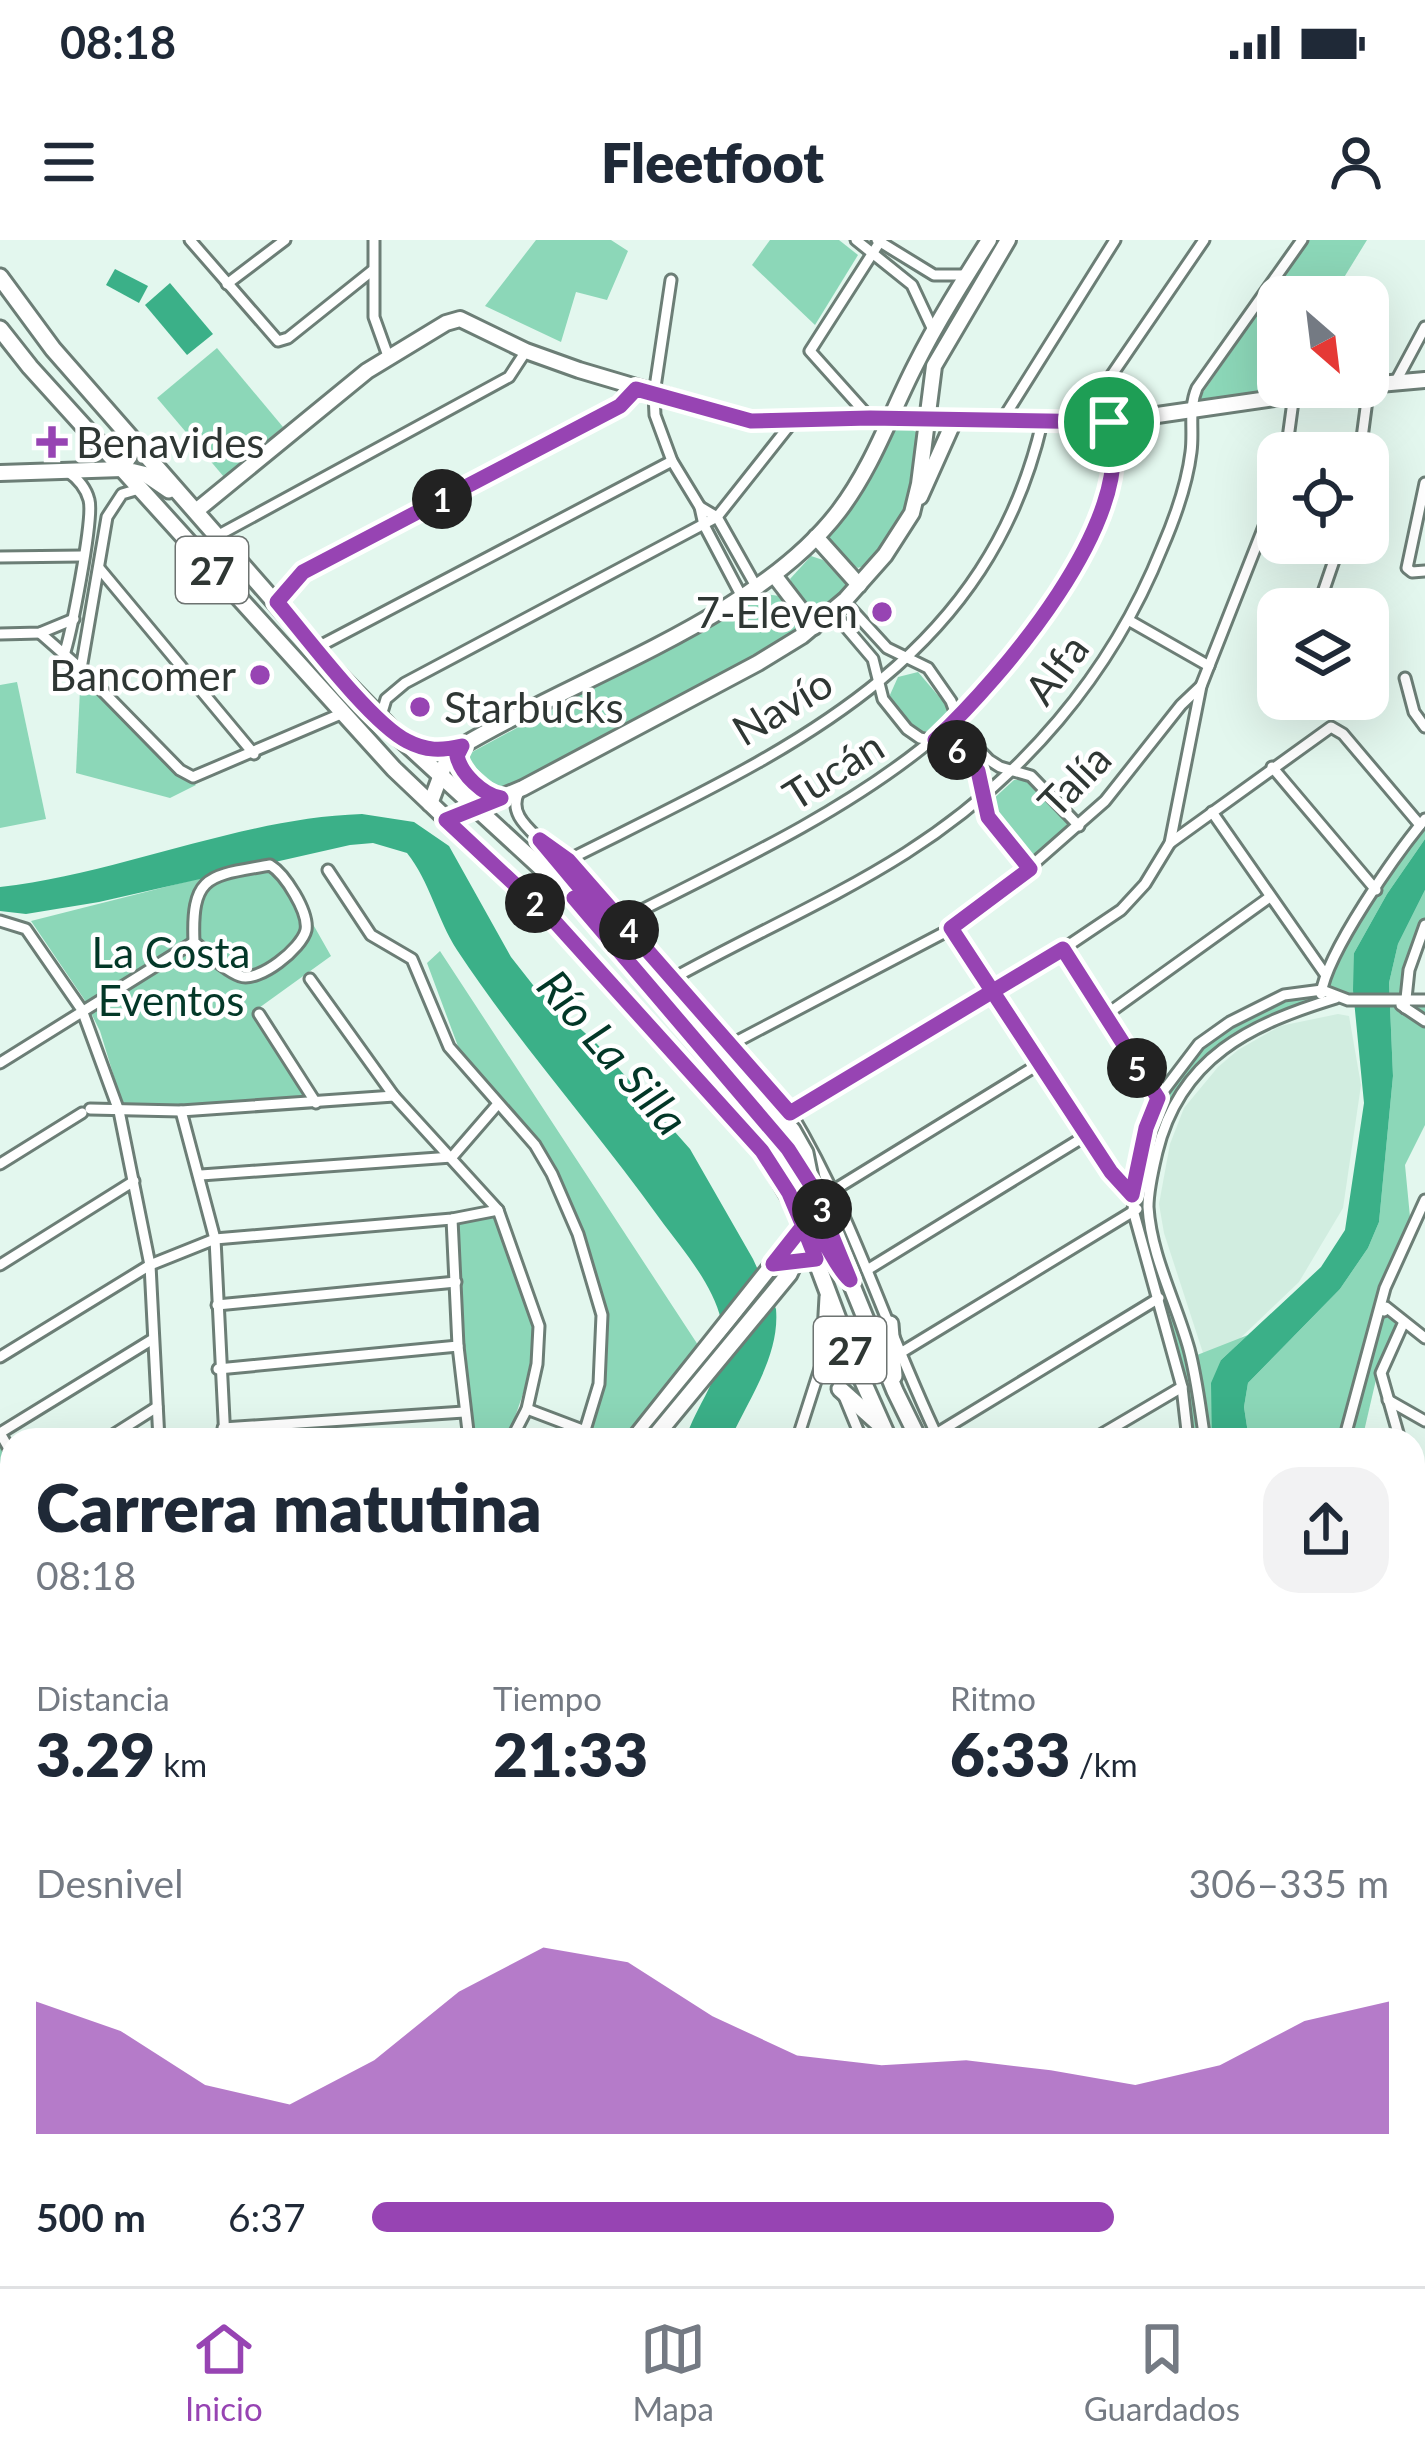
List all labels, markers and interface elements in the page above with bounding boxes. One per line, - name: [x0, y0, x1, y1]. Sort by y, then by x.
- text: 08:18: [60, 15, 176, 69]
- icon: menu: [36, 129, 102, 195]
- icon: person: [1323, 129, 1389, 195]
- text: Fleetfoot: [601, 130, 824, 195]
- north arrow: [1257, 276, 1389, 408]
- map controls: [1257, 276, 1389, 720]
- pin: [1058, 371, 1160, 473]
- icon: arrive: [1076, 389, 1142, 455]
- place label: Benavides: [76, 417, 265, 467]
- marker: Benavides: [39, 429, 65, 455]
- button: locate: [1257, 432, 1389, 564]
- pin: 1: [412, 469, 472, 529]
- text: 1: [432, 479, 452, 519]
- road number: 27: [176, 537, 248, 603]
- place label: 7-Eleven: [696, 587, 858, 637]
- button: layers: [1257, 588, 1389, 720]
- marker: 7-Eleven: [869, 599, 895, 625]
- street label: Alfa: [1014, 625, 1098, 713]
- place label: Bancomer: [49, 650, 236, 700]
- street label: Navío: [723, 657, 841, 755]
- marker: Bancomer: [247, 662, 273, 688]
- place label: Starbucks: [444, 682, 624, 732]
- marker: Starbucks: [407, 694, 433, 720]
- street label: Tucán: [774, 720, 892, 820]
- pin: 6: [927, 720, 987, 780]
- text: 6: [947, 730, 967, 770]
- street label: Talía: [1028, 733, 1120, 827]
- pin: 2: [505, 873, 565, 933]
- text: 2: [525, 883, 545, 923]
- pin: 4: [599, 900, 659, 960]
- text: 4: [619, 910, 639, 950]
- park label: La Costa Eventos: [92, 927, 250, 1025]
- water label: Río La Silla: [527, 959, 699, 1145]
- pin: 5: [1107, 1038, 1167, 1098]
- text: 5: [1127, 1048, 1147, 1088]
- pin: 3: [792, 1179, 852, 1239]
- text: 3: [812, 1189, 832, 1229]
- road number: 27: [814, 1317, 886, 1383]
- text: Carrera matutina: [36, 1467, 542, 1546]
- button: share: [1263, 1467, 1389, 1593]
- text: 08:18: [36, 1552, 136, 1598]
- text: Distancia: [36, 1678, 170, 1718]
- text: Tiempo: [493, 1678, 602, 1718]
- text: Ritmo: [950, 1678, 1036, 1718]
- text: 3.29: [36, 1718, 155, 1790]
- text: 21:33: [493, 1718, 648, 1790]
- text: 6:33: [950, 1718, 1070, 1790]
- text: km: [155, 1744, 207, 1784]
- text: /km: [1070, 1744, 1138, 1784]
- text: Desnivel: [36, 1860, 183, 1906]
- text: 306–335 m: [1189, 1860, 1389, 1906]
- text: 500 m: [36, 2194, 146, 2240]
- text: 6:37: [228, 2194, 306, 2240]
- tab: Inicio: [185, 2316, 263, 2428]
- tab: Mapa: [632, 2316, 714, 2428]
- tab: Guardados: [1084, 2316, 1240, 2428]

